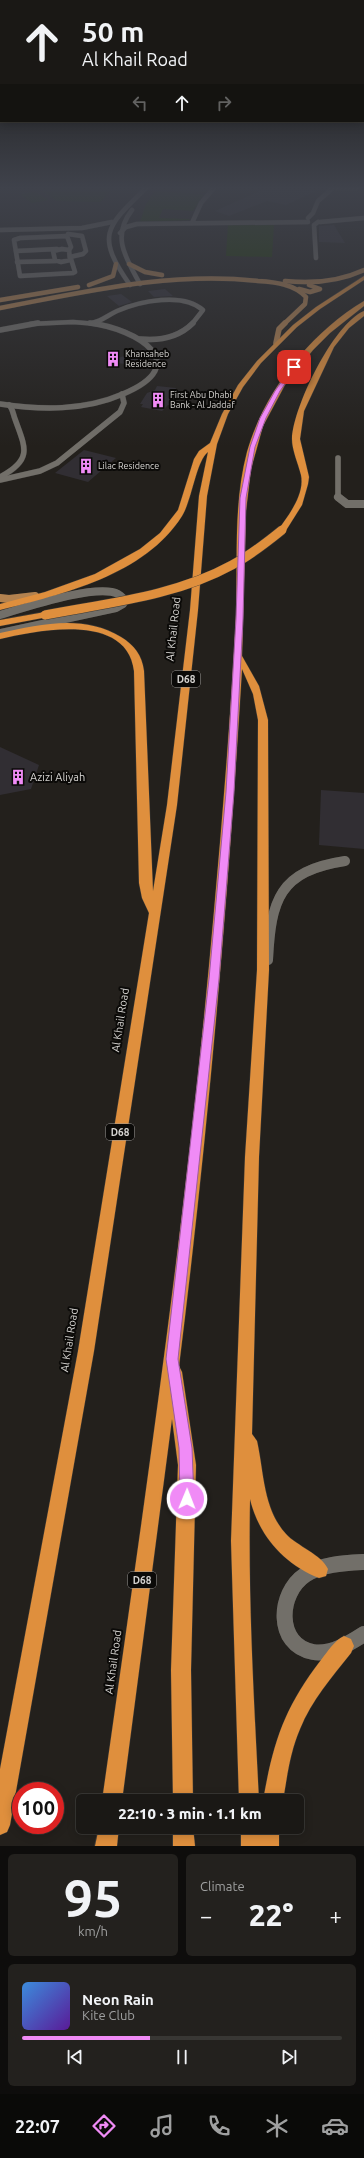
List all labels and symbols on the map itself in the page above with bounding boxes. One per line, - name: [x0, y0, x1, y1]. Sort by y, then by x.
- place label: Khansaheb Residence: [125, 349, 169, 369]
- building icon: Khansaheb Residence: [104, 350, 122, 368]
- pin: [277, 350, 311, 384]
- place label: First Abu Dhabi Bank - Al Jaddaf: [170, 390, 235, 410]
- building icon: First Abu Dhabi Bank - Al Jaddaf: [149, 391, 167, 409]
- building icon: Lilac Residence: [77, 457, 95, 475]
- place label: Lilac Residence: [98, 461, 159, 471]
- street label: Al Khail Road: [164, 596, 182, 662]
- road number: D68: [172, 671, 200, 687]
- building icon: Azizi Aliyah: [9, 768, 27, 786]
- place label: Azizi Aliyah: [30, 771, 85, 783]
- street label: Al Khail Road: [109, 987, 131, 1053]
- road number: D68: [106, 1124, 134, 1140]
- street label: Al Khail Road: [58, 1307, 80, 1373]
- position arrow: [166, 1478, 208, 1520]
- road number: D68: [128, 1572, 156, 1588]
- street label: Al Khail Road: [103, 1629, 123, 1695]
- speed limit sign: 100: [12, 1782, 64, 1834]

